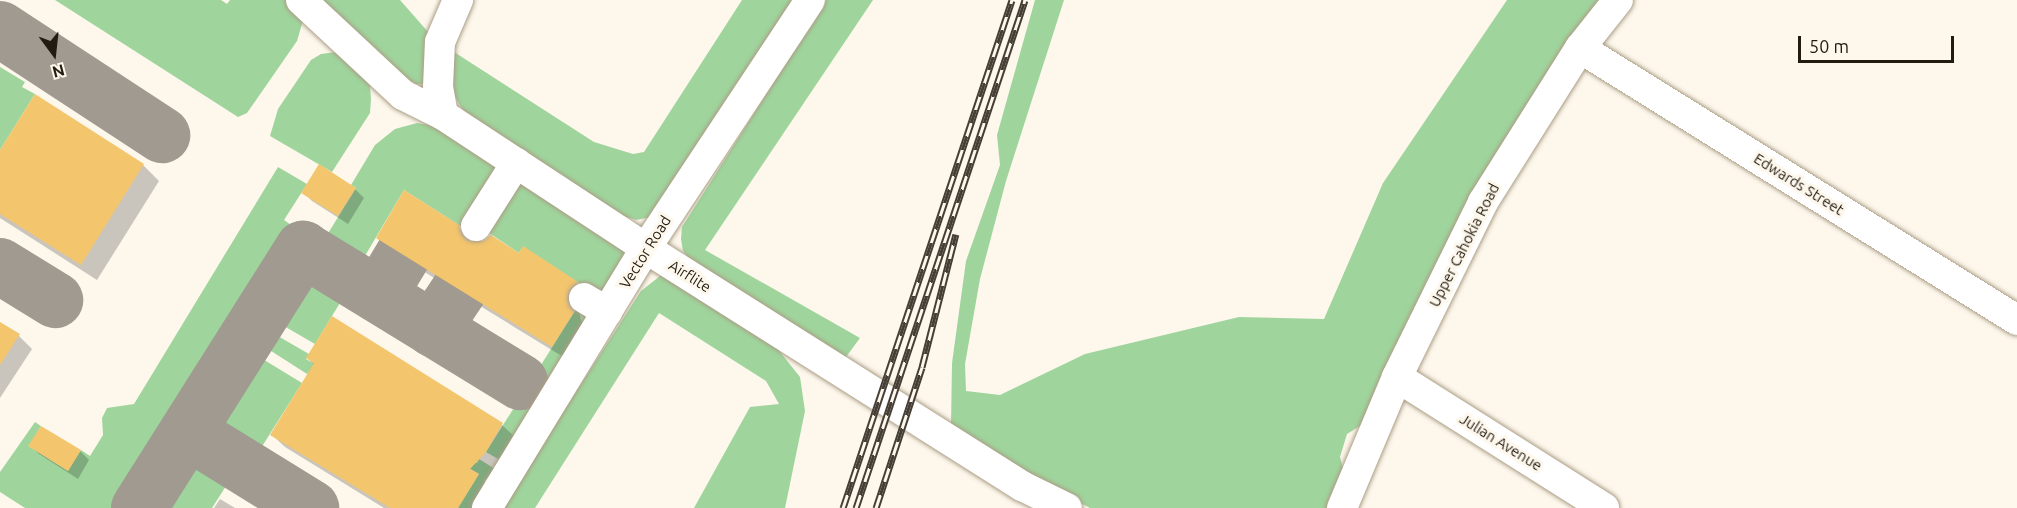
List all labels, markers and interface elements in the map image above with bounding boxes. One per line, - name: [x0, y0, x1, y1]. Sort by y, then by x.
- north arrow: [24, 24, 84, 84]
- scale bar: [1801, 24, 1957, 62]
- text: 50 m: [1809, 36, 1849, 56]
- text: N: [51, 61, 67, 82]
- street label: Edwards Street: [1751, 149, 1847, 219]
- street label: Upper Cahokia Road: [1425, 180, 1503, 310]
- street label: Vector Road: [615, 212, 675, 292]
- street label: Airflite: [666, 256, 714, 296]
- street label: Julian Avenue: [1456, 410, 1546, 474]

